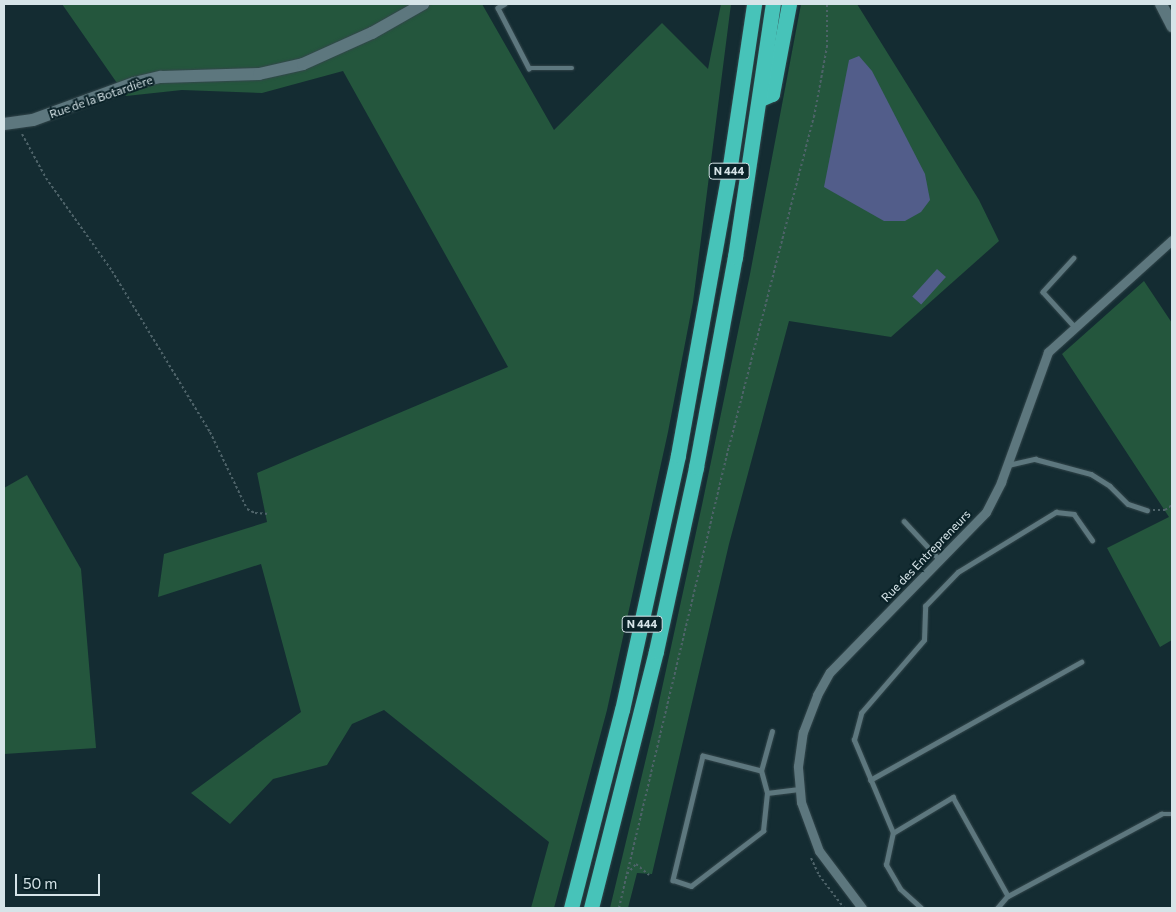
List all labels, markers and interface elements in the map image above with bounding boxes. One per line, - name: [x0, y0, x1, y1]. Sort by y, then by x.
- street label: Rue de la Botardière: [47, 73, 155, 121]
- road number: N 444: [708, 162, 750, 180]
- street label: Rue des Entrepreneurs: [878, 507, 974, 605]
- road number: N 444: [621, 616, 663, 632]
- scale bar: [18, 864, 102, 896]
- text: 50 m: [23, 874, 57, 892]

